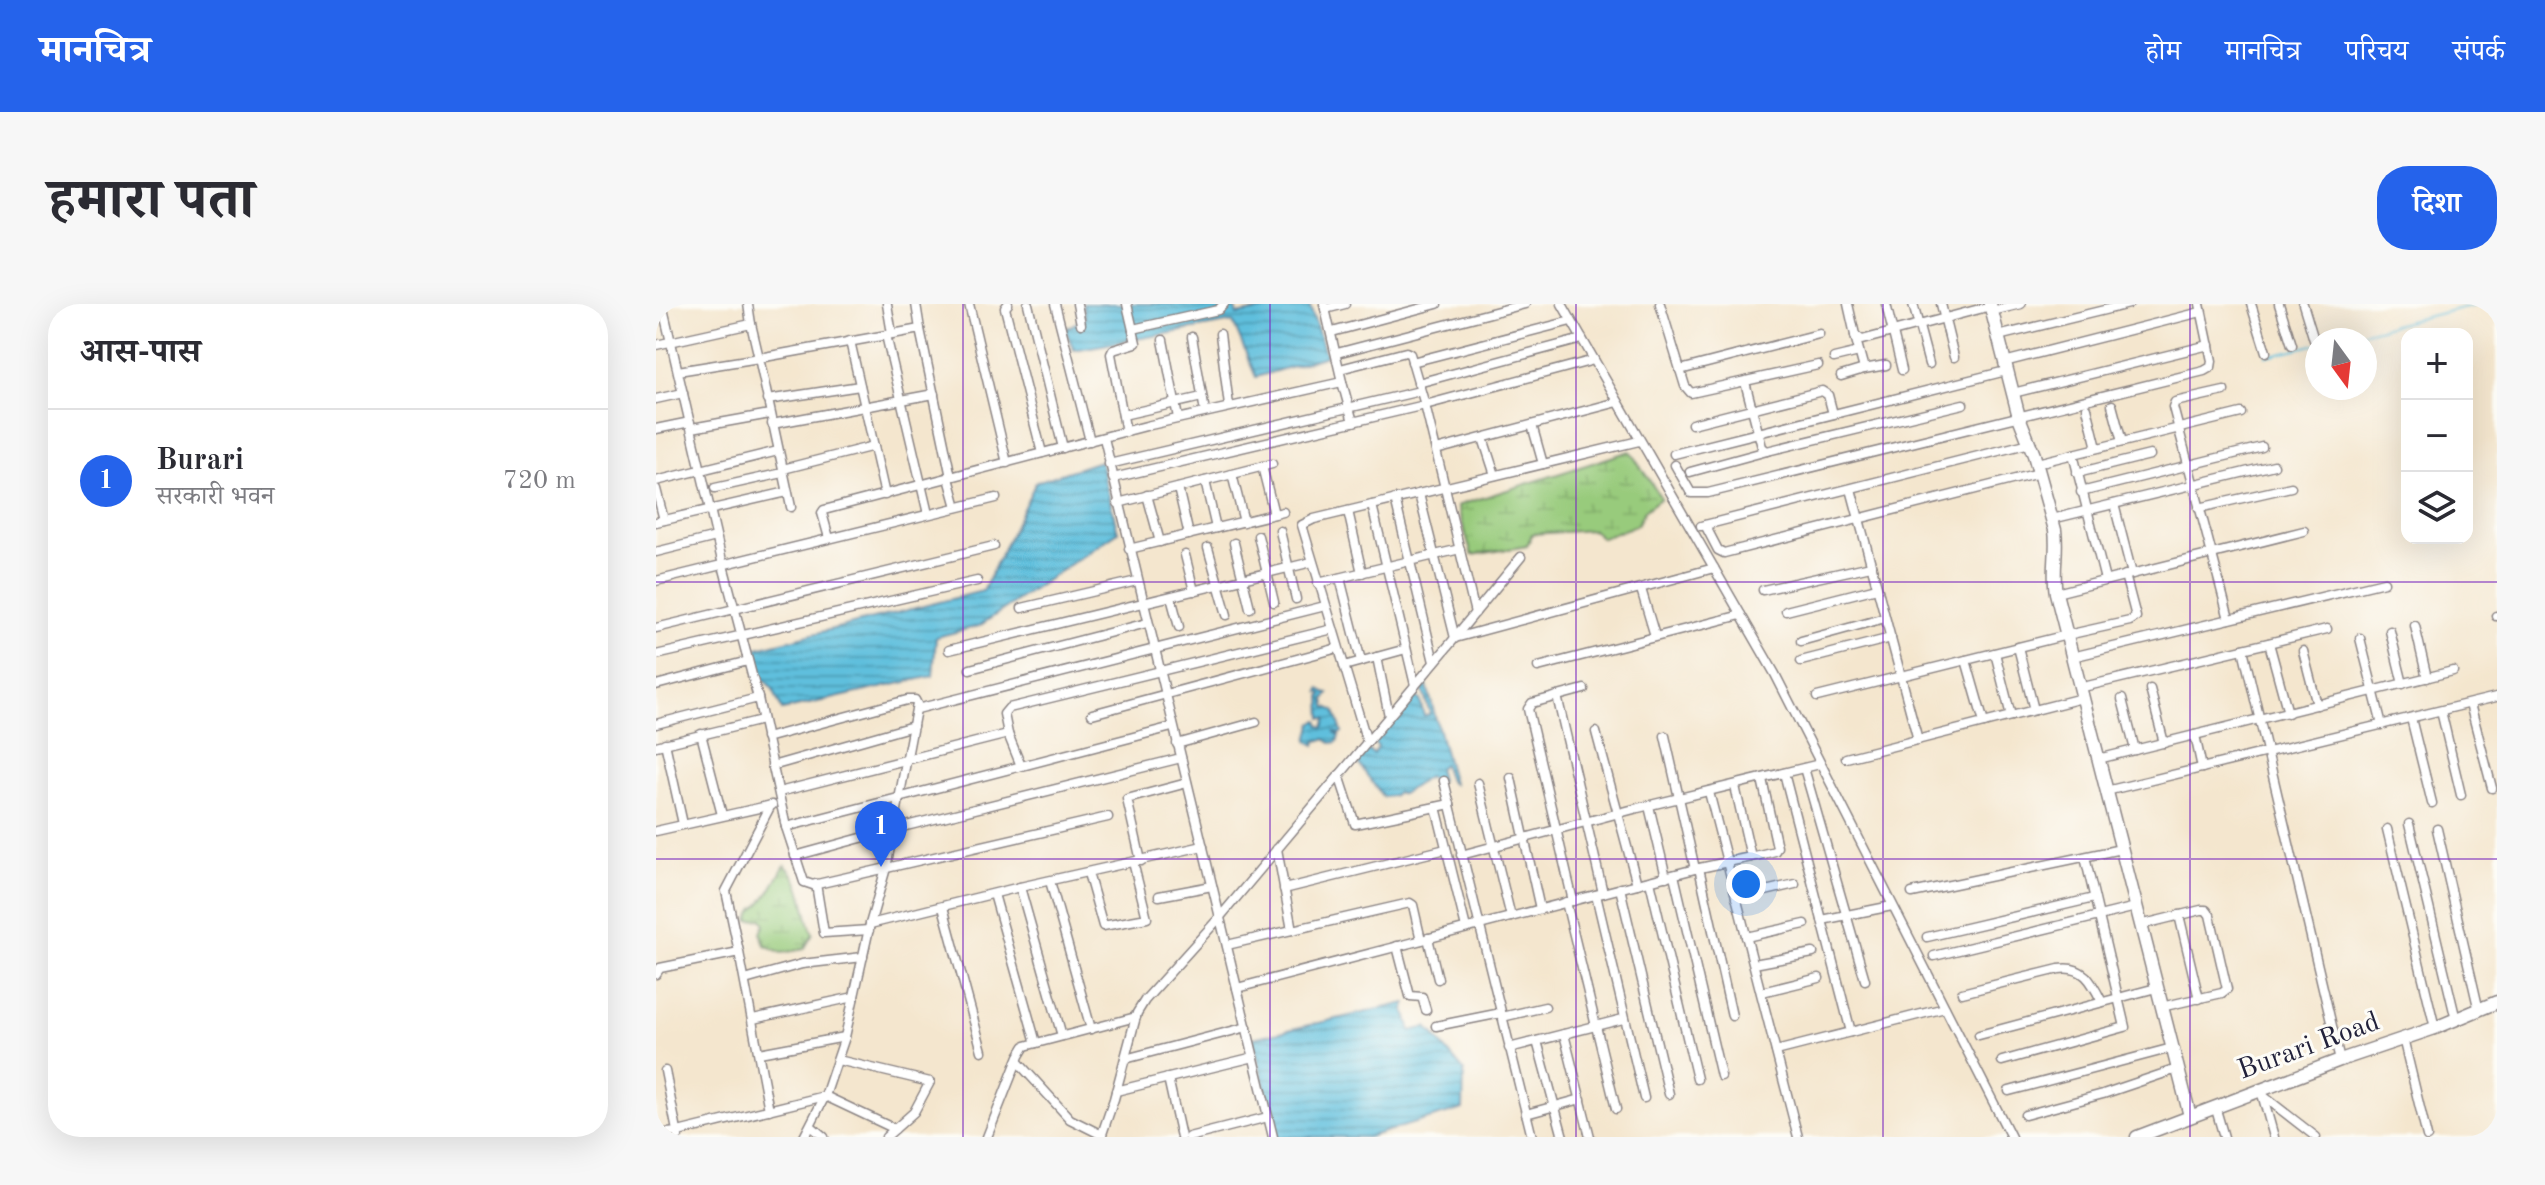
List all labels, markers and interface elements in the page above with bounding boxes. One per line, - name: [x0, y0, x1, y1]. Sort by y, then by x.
- text: मानचित्र: [40, 33, 151, 71]
- text: होम: [2145, 39, 2181, 67]
- text: मानचित्र: [2225, 39, 2301, 67]
- text: परिचय: [2345, 39, 2408, 67]
- text: संपर्क: [2452, 39, 2505, 67]
- button: दिशा: [2377, 166, 2497, 250]
- text: हमारा पता: [48, 174, 254, 230]
- north arrow: [2305, 328, 2377, 400]
- map controls: [2401, 328, 2473, 544]
- button: +: [2401, 328, 2473, 400]
- text: आस-पास: [80, 336, 201, 370]
- button: −: [2401, 400, 2473, 472]
- text: Burari: [156, 446, 244, 476]
- text: 1: [98, 468, 114, 494]
- text: 720 m: [503, 468, 576, 494]
- button: layers: [2401, 472, 2473, 544]
- text: सरकारी भवन: [156, 484, 274, 510]
- pin: 1: [855, 801, 907, 867]
- your location: [1726, 864, 1766, 904]
- street label: Burari Road: [2234, 1008, 2384, 1086]

